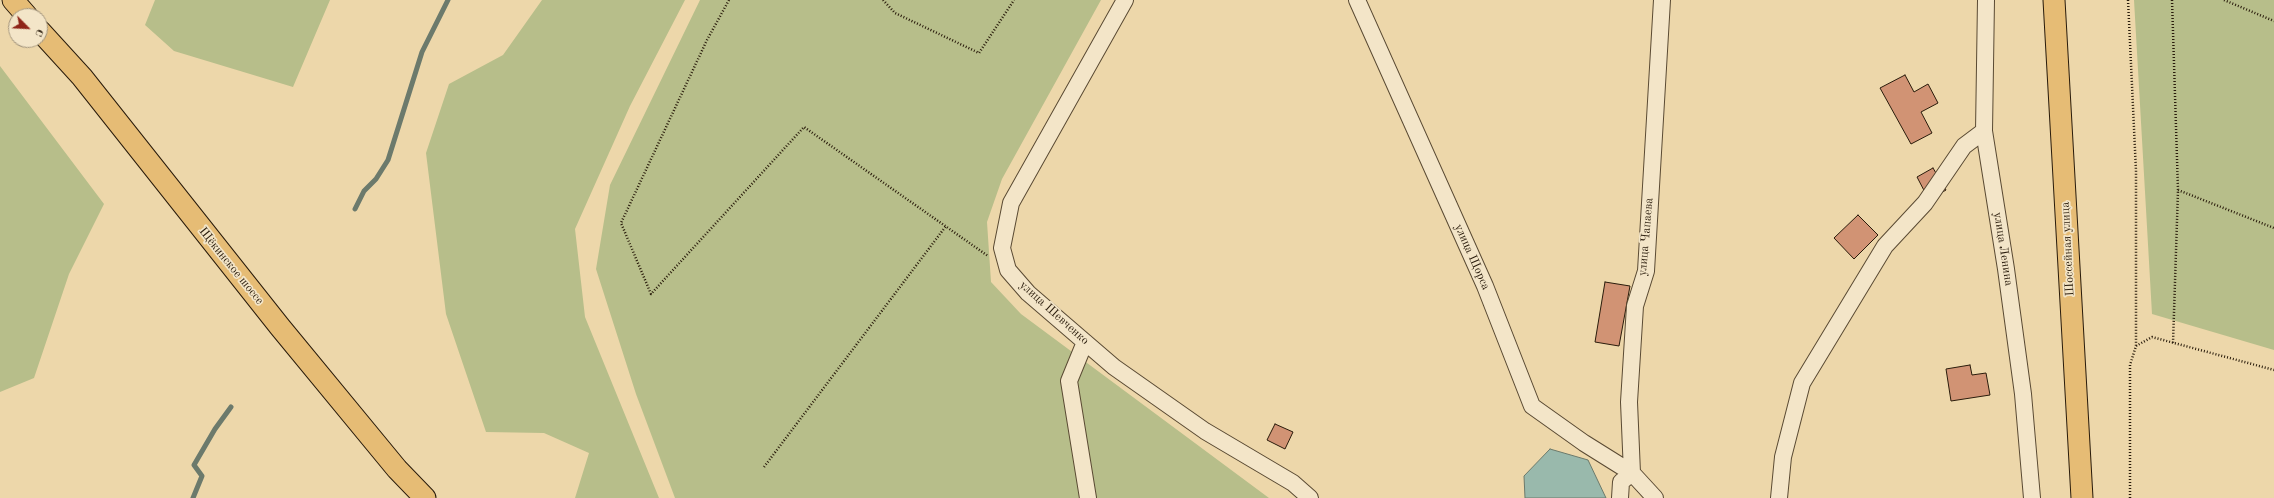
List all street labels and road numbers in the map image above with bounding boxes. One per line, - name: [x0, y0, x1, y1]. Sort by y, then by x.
- street label: улица Чапаева: [1635, 197, 1657, 277]
- street label: Шоссейная улица: [2058, 201, 2078, 297]
- street label: улица Ленина: [1990, 211, 2016, 287]
- street label: улица Щорса: [1451, 222, 1493, 292]
- street label: Щёкинское шоссе: [195, 225, 267, 307]
- street label: улица Шевченко: [1016, 278, 1092, 348]

